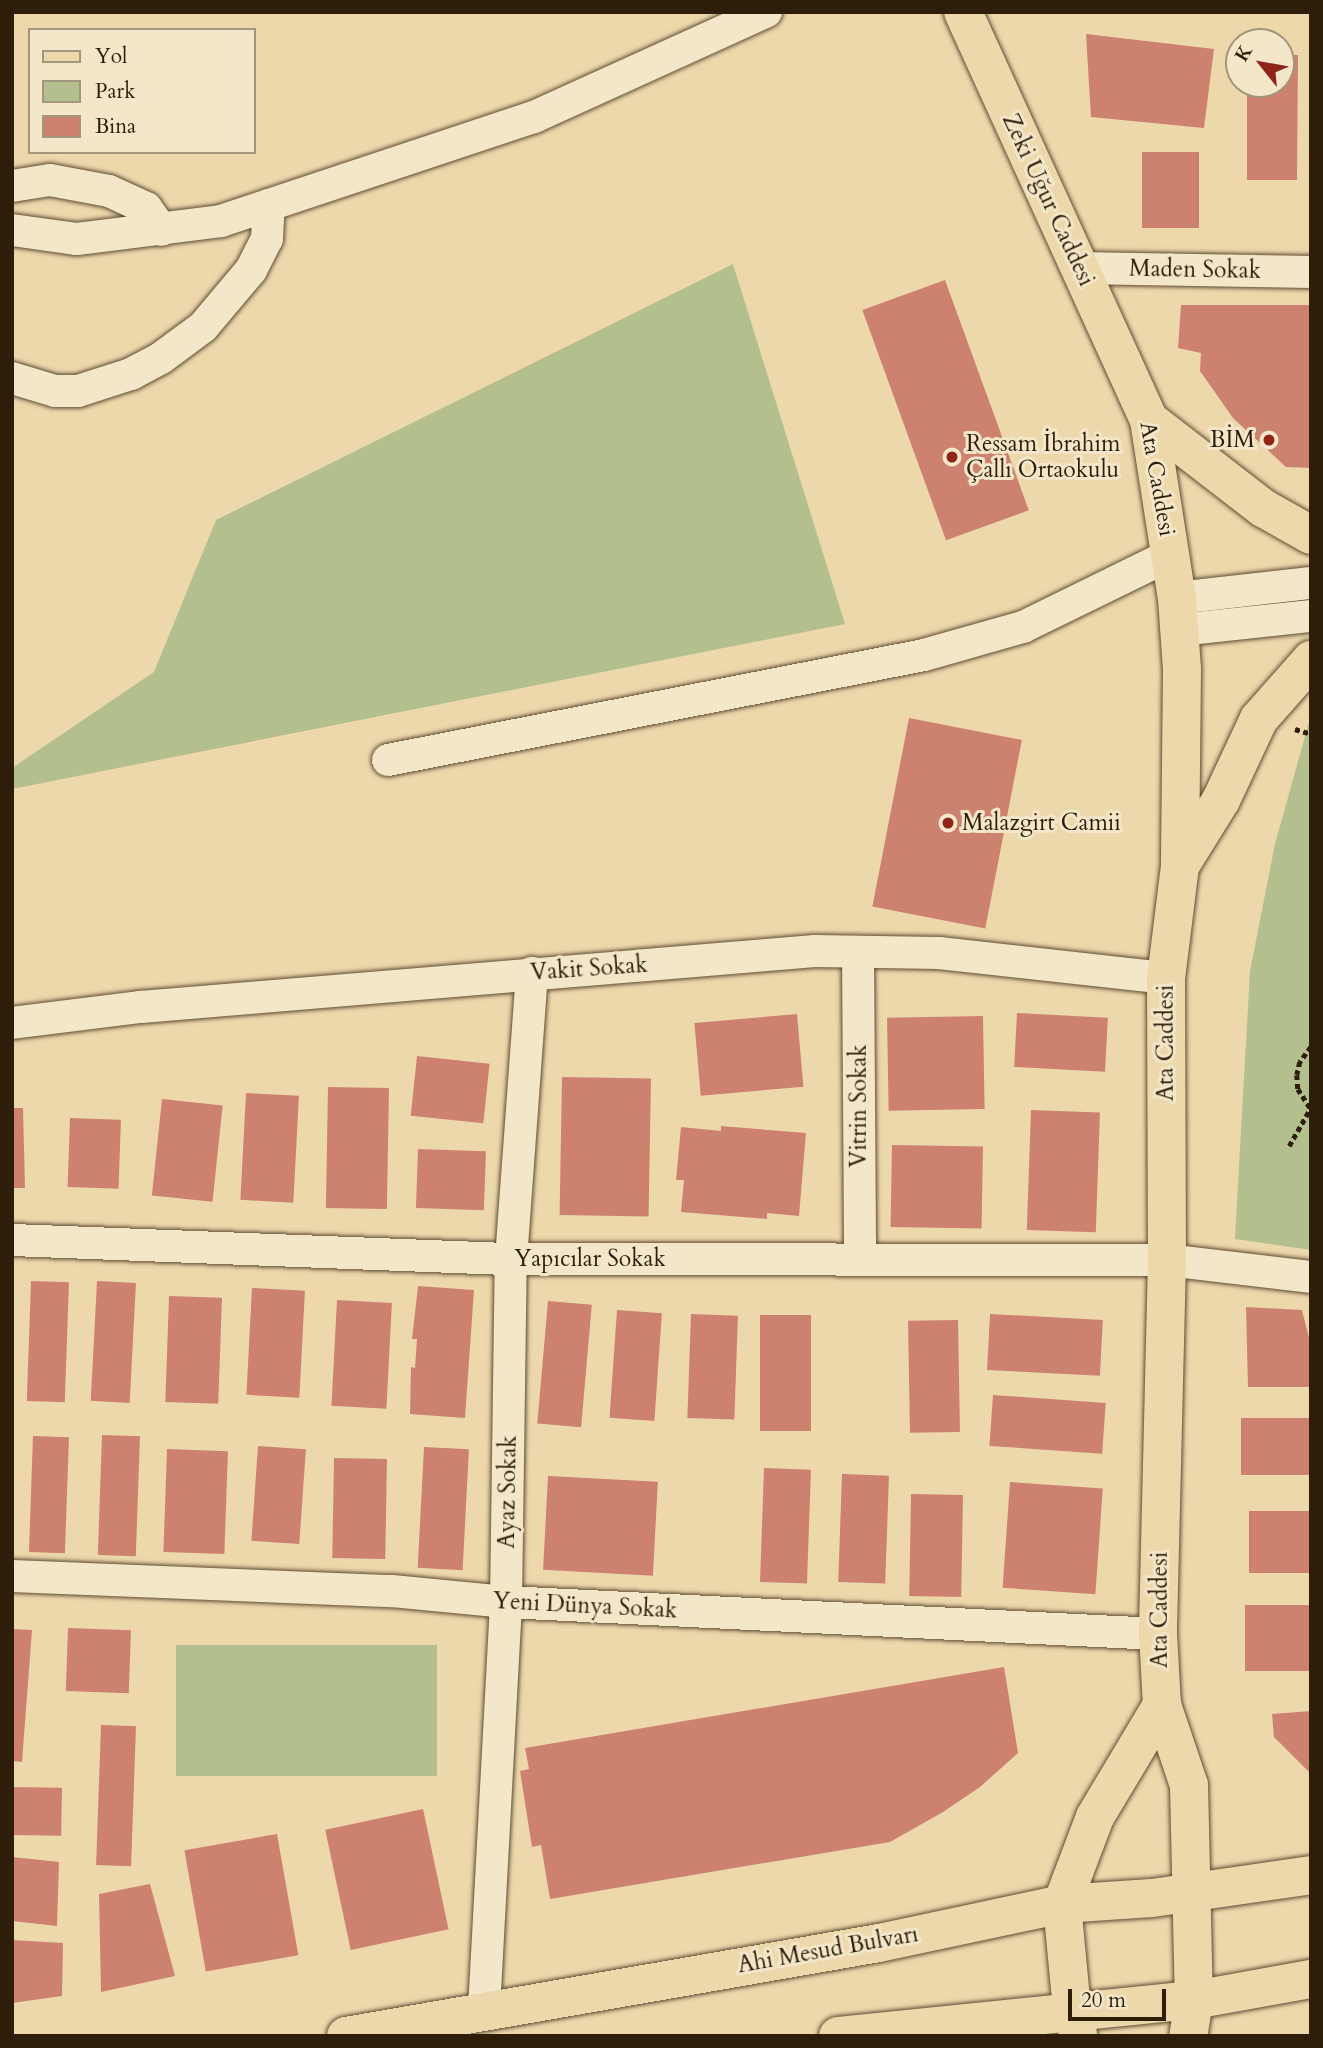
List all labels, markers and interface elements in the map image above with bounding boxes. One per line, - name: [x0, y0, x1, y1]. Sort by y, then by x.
- legend: [28, 28, 256, 154]
- north arrow: [1225, 28, 1295, 98]
- text: K: [1229, 40, 1259, 67]
- text: Yol: [95, 42, 127, 71]
- text: Park: [95, 77, 135, 106]
- street label: Zeki Uğur Caddesi: [996, 109, 1100, 291]
- text: Bina: [95, 112, 136, 141]
- street label: Maden Sokak: [1129, 255, 1261, 285]
- street label: Ata Caddesi: [1133, 419, 1181, 539]
- place label: BİM: [1210, 426, 1255, 454]
- place label: Ressam İbrahim Çallı Ortaokulu: [966, 430, 1120, 484]
- marker: BİM: [1261, 432, 1277, 448]
- marker: Ressam İbrahim Çallı Ortaokulu: [944, 449, 960, 465]
- place label: Malazgirt Camii: [962, 809, 1121, 837]
- marker: Malazgirt Camii: [940, 815, 956, 831]
- street label: Vakit Sokak: [529, 951, 649, 987]
- street label: Ata Caddesi: [1152, 985, 1180, 1101]
- street label: Vitrin Sokak: [845, 1044, 873, 1168]
- street label: Yapıcılar Sokak: [514, 1245, 666, 1273]
- street label: Ayaz Sokak: [493, 1435, 523, 1549]
- street label: Ata Caddesi: [1146, 1552, 1174, 1668]
- street label: Yeni Dünya Sokak: [492, 1587, 678, 1625]
- street label: Ahi Mesud Bulvarı: [735, 1921, 921, 1979]
- scale bar: [1071, 1974, 1169, 2018]
- text: 20 m: [1081, 1986, 1126, 2015]

